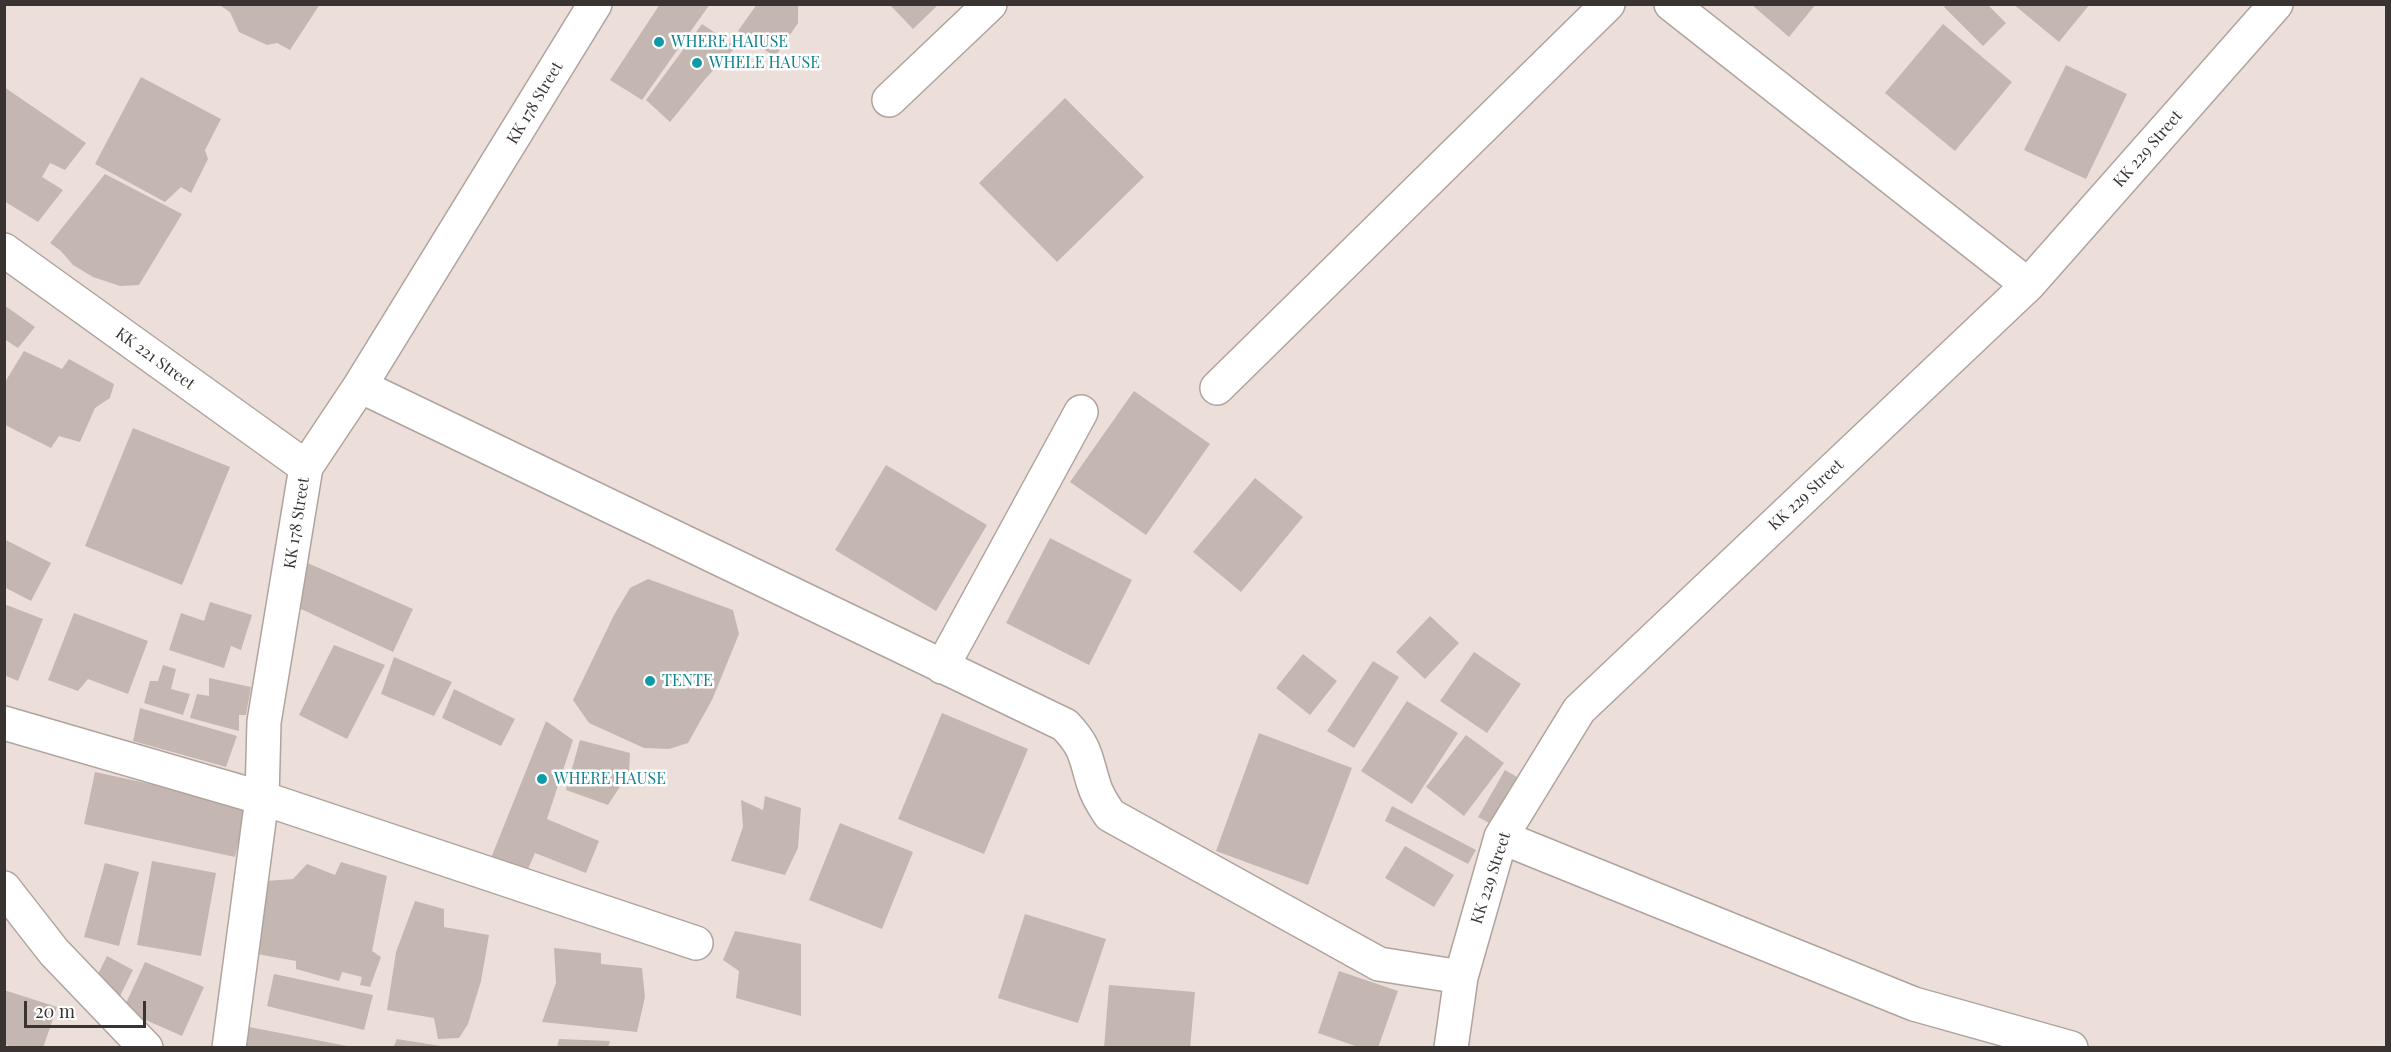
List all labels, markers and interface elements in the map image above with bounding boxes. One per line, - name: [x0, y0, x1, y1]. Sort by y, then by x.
- place label: WHERE HAIUSE: [671, 32, 788, 52]
- marker: WHERE HAIUSE: [652, 35, 666, 49]
- place label: WHELE HAUSE: [709, 53, 820, 73]
- marker: WHELE HAUSE: [690, 56, 704, 70]
- street label: KK 178 Street: [503, 58, 567, 148]
- street label: KK 229 Street: [2109, 107, 2187, 191]
- street label: KK 221 Street: [112, 324, 198, 394]
- street label: KK 229 Street: [1765, 455, 1847, 535]
- street label: KK 178 Street: [280, 476, 314, 570]
- place label: TENTE: [662, 671, 713, 691]
- marker: TENTE: [643, 674, 657, 688]
- place label: WHERE HAUSE: [554, 769, 666, 789]
- marker: WHERE HAUSE: [535, 772, 549, 786]
- street label: KK 229 Street: [1467, 830, 1515, 926]
- scale bar: [27, 989, 148, 1027]
- text: 20 m: [35, 999, 75, 1023]

